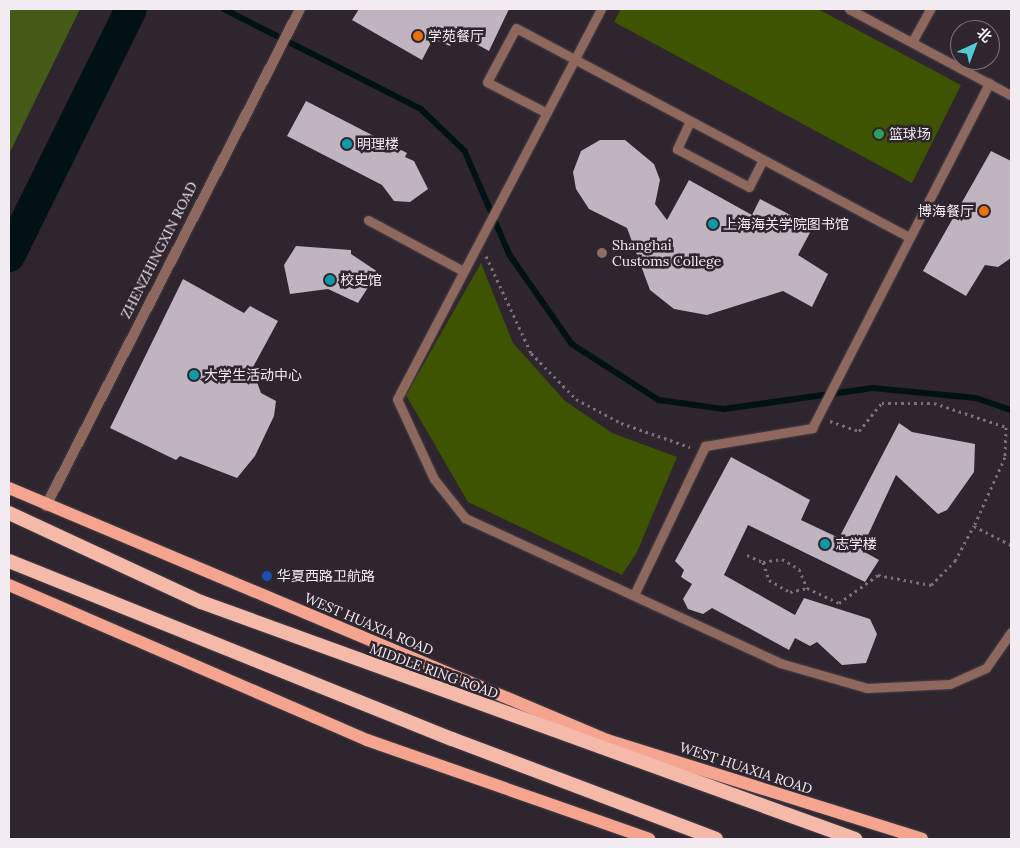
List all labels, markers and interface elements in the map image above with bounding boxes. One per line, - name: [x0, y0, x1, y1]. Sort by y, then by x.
- north arrow: [950, 20, 1000, 70]
- text: 北: [973, 23, 996, 46]
- place label: 学苑餐厅: [428, 28, 484, 44]
- marker: 学苑餐厅: [412, 30, 424, 42]
- place label: 篮球场: [889, 126, 931, 142]
- marker: 篮球场: [873, 128, 885, 140]
- place label: 明理楼: [357, 136, 399, 152]
- marker: 明理楼: [341, 138, 353, 150]
- street label: ZHENZHINGXIN ROAD: [117, 179, 201, 321]
- place label: 博海餐厅: [918, 203, 974, 219]
- marker: 博海餐厅: [978, 205, 990, 217]
- place label: 上海海关学院图书馆: [723, 216, 849, 232]
- marker: 上海海关学院图书馆: [707, 218, 719, 230]
- place label: Shanghai Customs College: [612, 237, 721, 270]
- marker: Shanghai Customs College: [596, 247, 608, 259]
- place label: 校史馆: [340, 272, 382, 288]
- marker: 校史馆: [324, 274, 336, 286]
- place label: 大学生活动中心: [204, 367, 302, 383]
- marker: 大学生活动中心: [188, 369, 200, 381]
- place label: 志学楼: [835, 536, 877, 552]
- marker: 志学楼: [819, 538, 831, 550]
- place label: 华夏西路卫航路: [277, 568, 375, 584]
- marker: 华夏西路卫航路: [261, 570, 273, 582]
- street label: WEST HUAXIA ROAD: [302, 589, 436, 659]
- street label: MIDDLE RING ROAD: [367, 640, 501, 702]
- street label: WEST HUAXIA ROAD: [677, 739, 815, 797]

